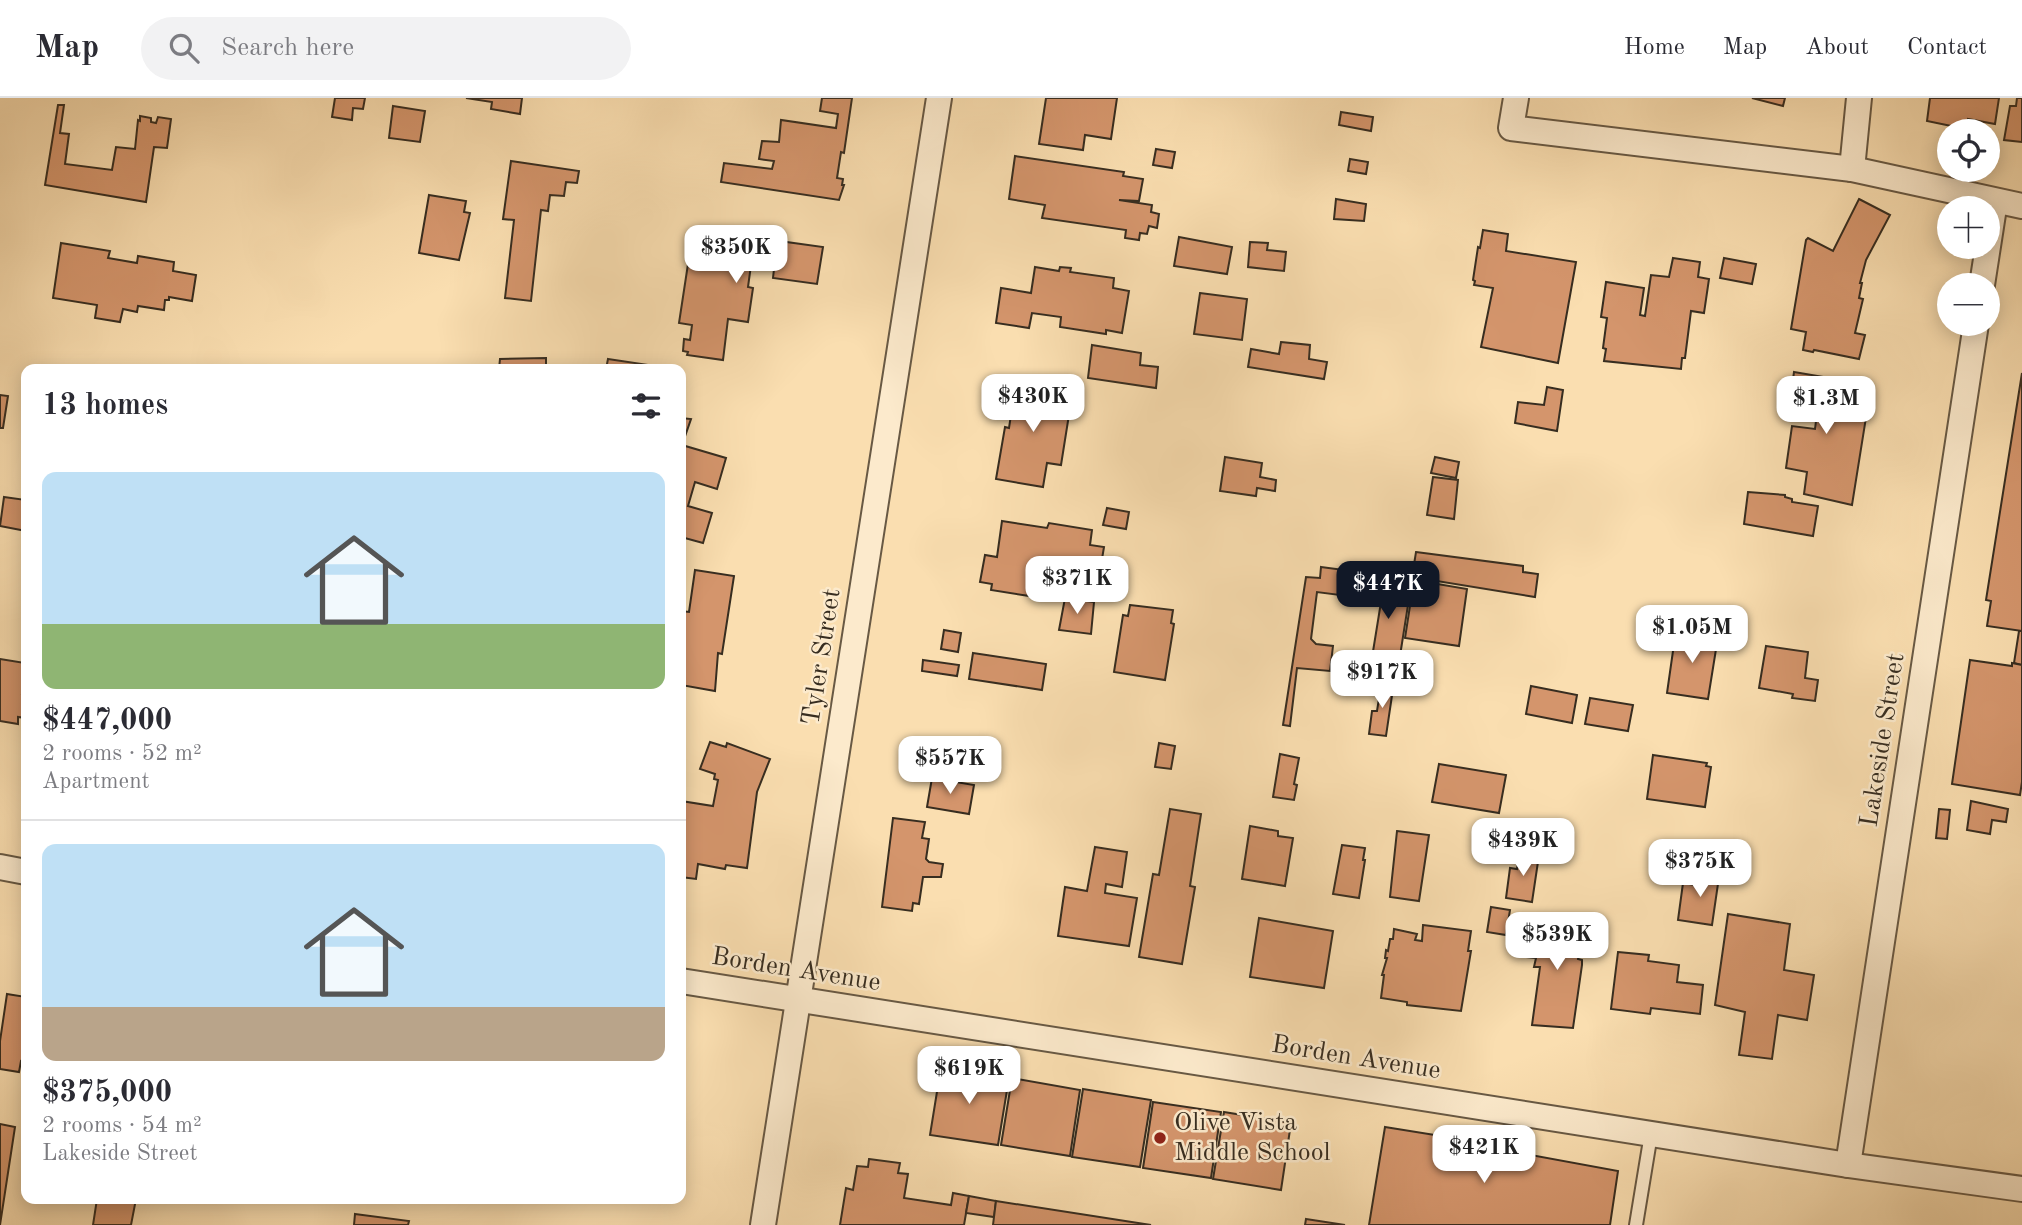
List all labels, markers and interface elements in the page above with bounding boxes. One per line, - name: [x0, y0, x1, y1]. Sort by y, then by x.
- search box: [141, 17, 631, 80]
- icon: search: [165, 29, 203, 67]
- text: Map: [35, 32, 99, 65]
- text: Search here: [221, 35, 354, 61]
- text: Home: [1624, 36, 1685, 60]
- text: Map: [1723, 36, 1767, 60]
- text: About: [1805, 36, 1869, 60]
- text: Contact: [1907, 36, 1987, 60]
- map controls: [1937, 119, 2000, 336]
- button: locate: [1937, 119, 2000, 182]
- button: +: [1937, 196, 2000, 259]
- pin: $350K: [687, 226, 785, 285]
- text: $350K: [700, 236, 772, 259]
- button: −: [1937, 273, 2000, 336]
- pin: $430K: [984, 374, 1082, 434]
- pin: $1.3M: [1777, 376, 1875, 436]
- text: $430K: [997, 385, 1069, 408]
- icon: filters: [627, 387, 665, 425]
- text: $1.3M: [1793, 387, 1859, 410]
- text: 13 homes: [42, 391, 168, 421]
- icon: home: [291, 517, 417, 643]
- pin: $371K: [1028, 556, 1126, 616]
- pin: $447K: [1339, 561, 1437, 621]
- text: $371K: [1041, 567, 1113, 590]
- text: $447K: [1352, 572, 1424, 595]
- street label: Tyler Street: [798, 587, 846, 727]
- pin: $1.05M: [1635, 606, 1749, 665]
- text: $1.05M: [1652, 616, 1732, 639]
- pin: $917K: [1333, 650, 1431, 710]
- street label: Lakeside Street: [1856, 651, 1910, 829]
- text: $917K: [1346, 661, 1418, 684]
- text: $447,000: [42, 706, 172, 736]
- pin: $557K: [901, 736, 999, 796]
- text: 2 rooms · 52 m²: [42, 742, 202, 765]
- text: $557K: [914, 747, 986, 770]
- text: Apartment: [42, 770, 150, 793]
- pin: $439K: [1474, 818, 1572, 878]
- text: $439K: [1487, 829, 1559, 852]
- pin: $375K: [1651, 840, 1749, 899]
- text: $375K: [1664, 850, 1736, 873]
- icon: home: [291, 889, 417, 1015]
- pin: $539K: [1508, 912, 1606, 972]
- text: $539K: [1521, 923, 1593, 946]
- street label: Borden Avenue: [710, 944, 882, 996]
- street label: Borden Avenue: [1270, 1032, 1442, 1084]
- pin: $619K: [920, 1046, 1018, 1106]
- text: $619K: [933, 1057, 1005, 1080]
- text: $375,000: [42, 1078, 172, 1108]
- place label: Olive Vista Middle School: [1174, 1110, 1331, 1166]
- text: 2 rooms · 54 m²: [42, 1114, 202, 1137]
- pin: $421K: [1435, 1126, 1533, 1185]
- marker: Olive Vista Middle School: [1152, 1130, 1168, 1146]
- text: $421K: [1448, 1136, 1520, 1159]
- text: Lakeside Street: [42, 1142, 197, 1165]

